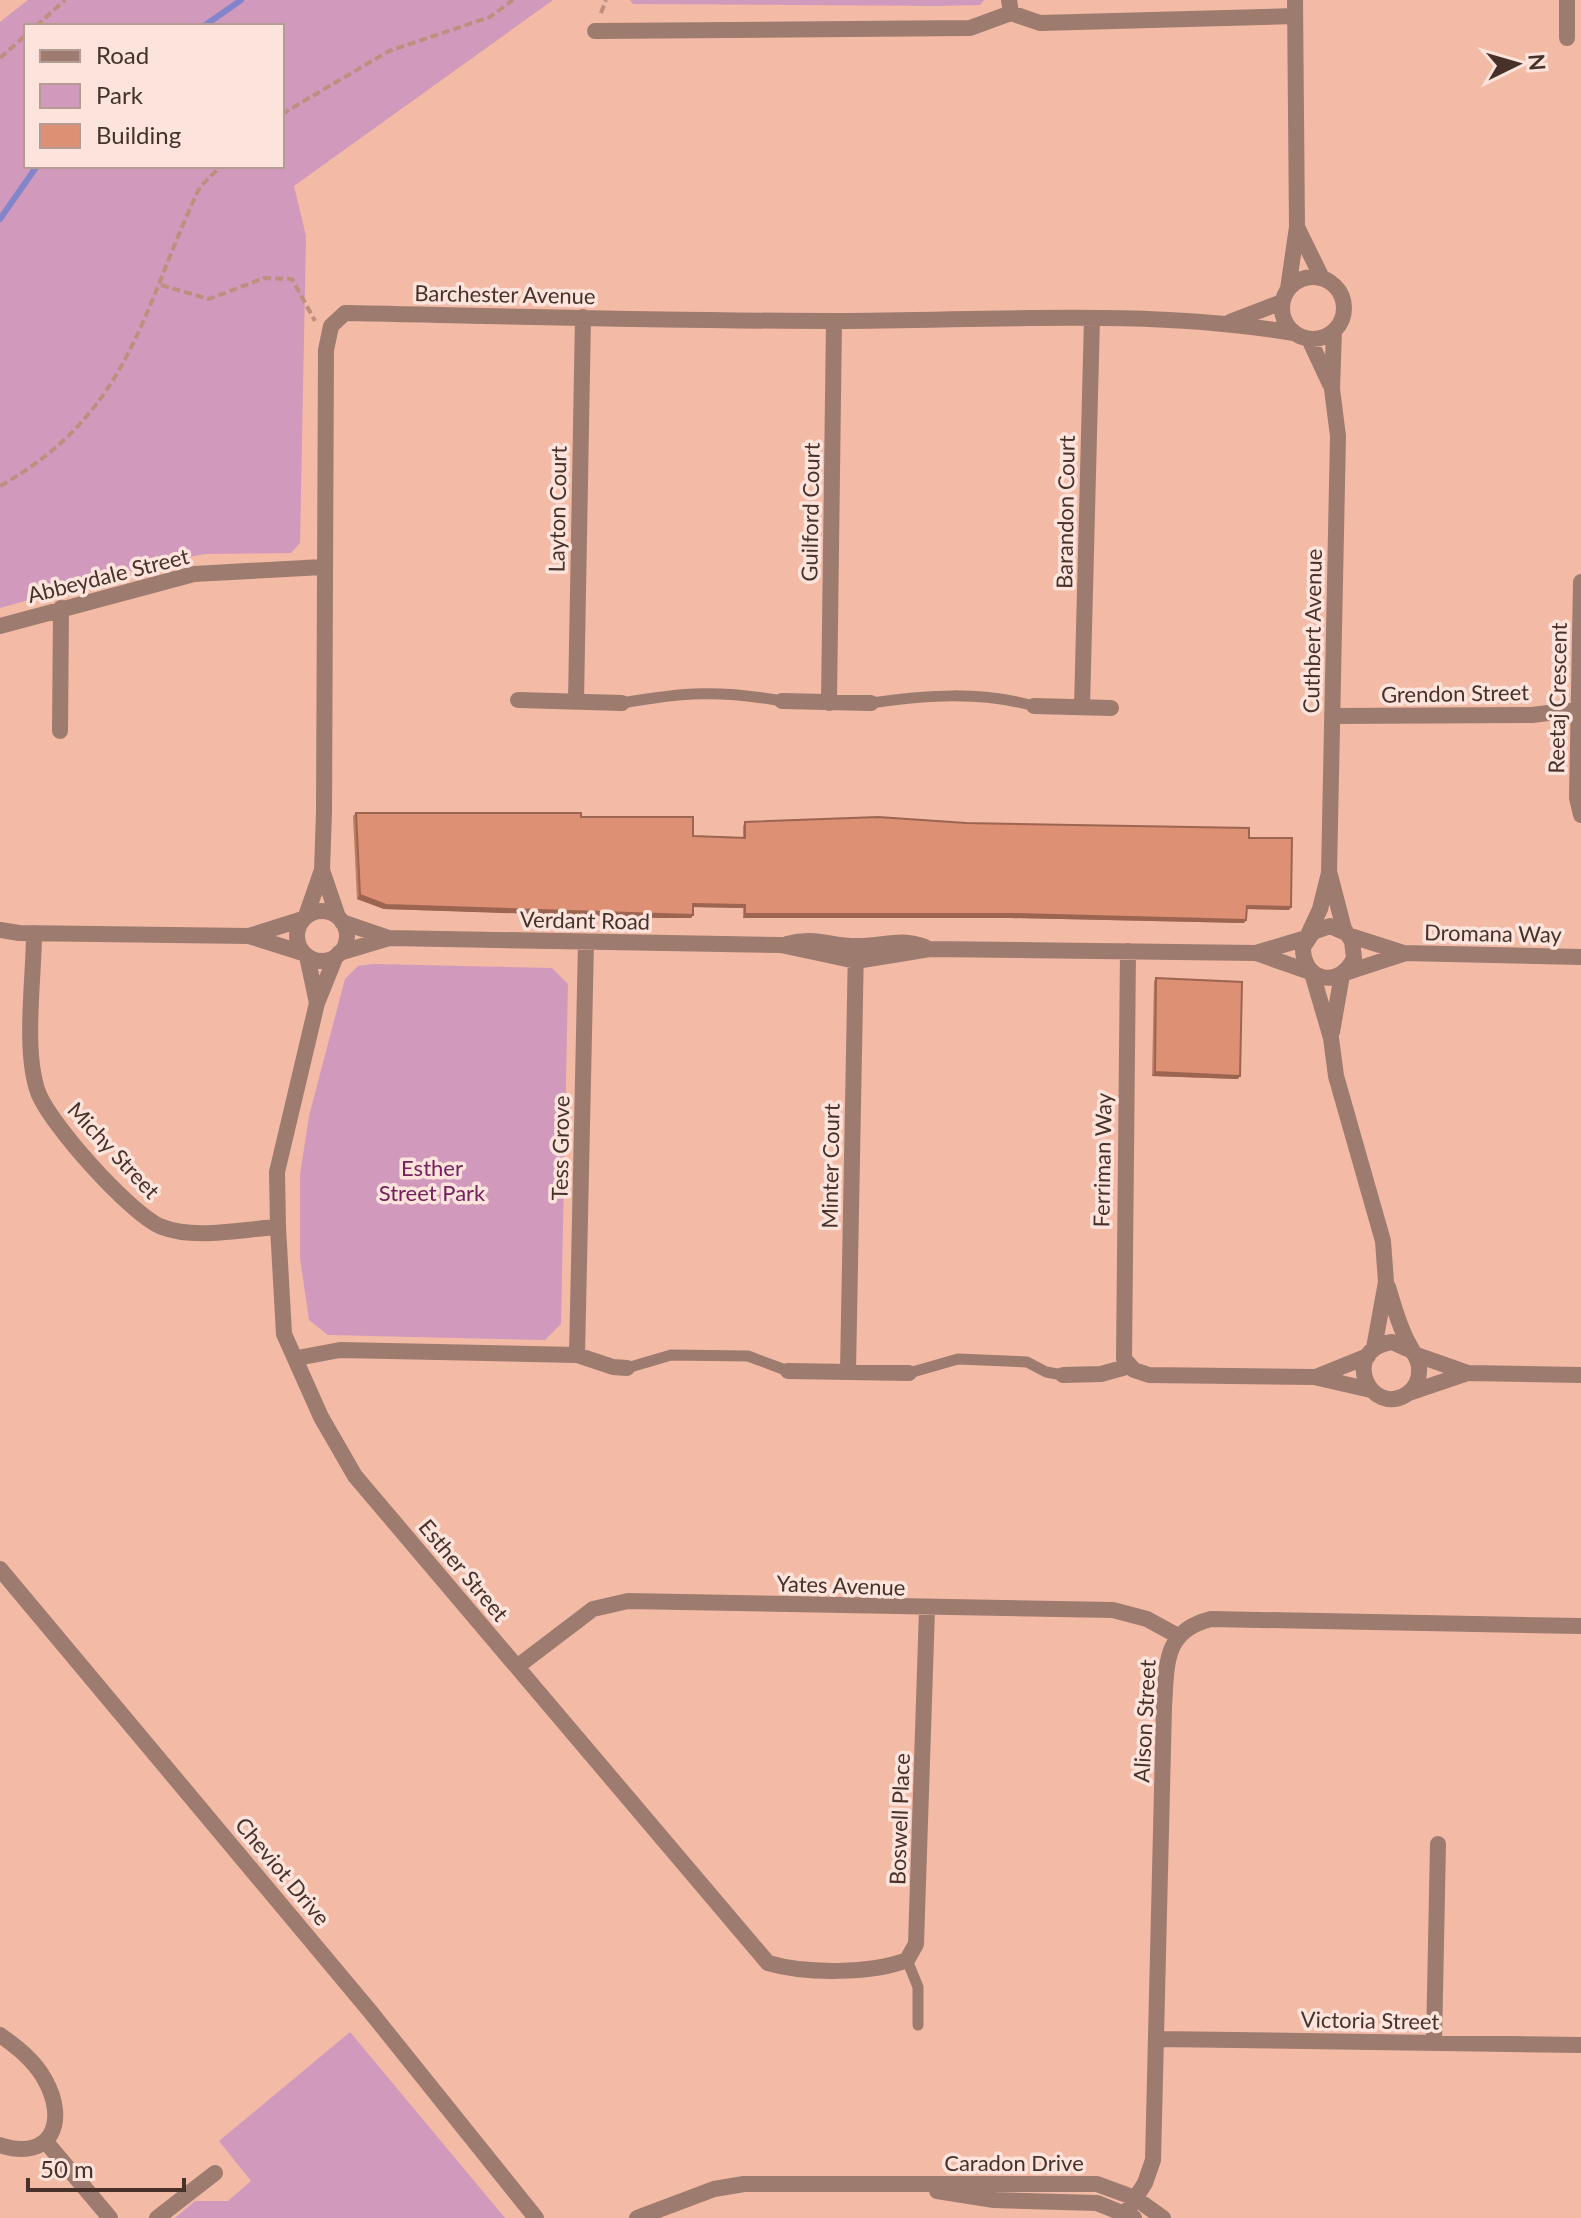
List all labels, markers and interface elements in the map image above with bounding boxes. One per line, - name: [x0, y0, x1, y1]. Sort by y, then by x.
- legend: [24, 24, 284, 168]
- north arrow: [1477, 24, 1557, 104]
- text: Road: [96, 40, 149, 69]
- text: N: [1523, 53, 1552, 72]
- text: Park: [96, 80, 144, 109]
- text: Building: [96, 120, 181, 149]
- street label: Barchester Avenue: [414, 279, 596, 309]
- street label: Barandon Court: [1050, 435, 1080, 589]
- street label: Guilford Court: [795, 442, 825, 582]
- street label: Layton Court: [542, 445, 572, 573]
- street label: Abbeydale Street: [24, 542, 192, 608]
- street label: Cuthbert Avenue: [1297, 549, 1327, 713]
- street label: Reetaj Crescent: [1542, 622, 1572, 774]
- street label: Grendon Street: [1381, 678, 1529, 708]
- street label: Verdant Road: [520, 905, 650, 935]
- street label: Dromana Way: [1424, 918, 1563, 948]
- street label: Ferriman Way: [1087, 1092, 1117, 1228]
- street label: Tess Grove: [546, 1095, 574, 1201]
- street label: Michy Street: [62, 1096, 166, 1204]
- street label: Minter Court: [815, 1103, 845, 1229]
- park label: Esther Street Park: [379, 1154, 486, 1206]
- street label: Esther Street: [414, 1513, 515, 1627]
- street label: Yates Avenue: [776, 1569, 906, 1601]
- street label: Alison Street: [1127, 1659, 1161, 1783]
- street label: Boswell Place: [883, 1753, 915, 1885]
- street label: Cheviot Drive: [230, 1811, 336, 1931]
- street label: Victoria Street: [1300, 2005, 1440, 2035]
- scale bar: [28, 2142, 184, 2192]
- street label: Caradon Drive: [944, 2149, 1084, 2176]
- text: 50 m: [40, 2154, 94, 2183]

